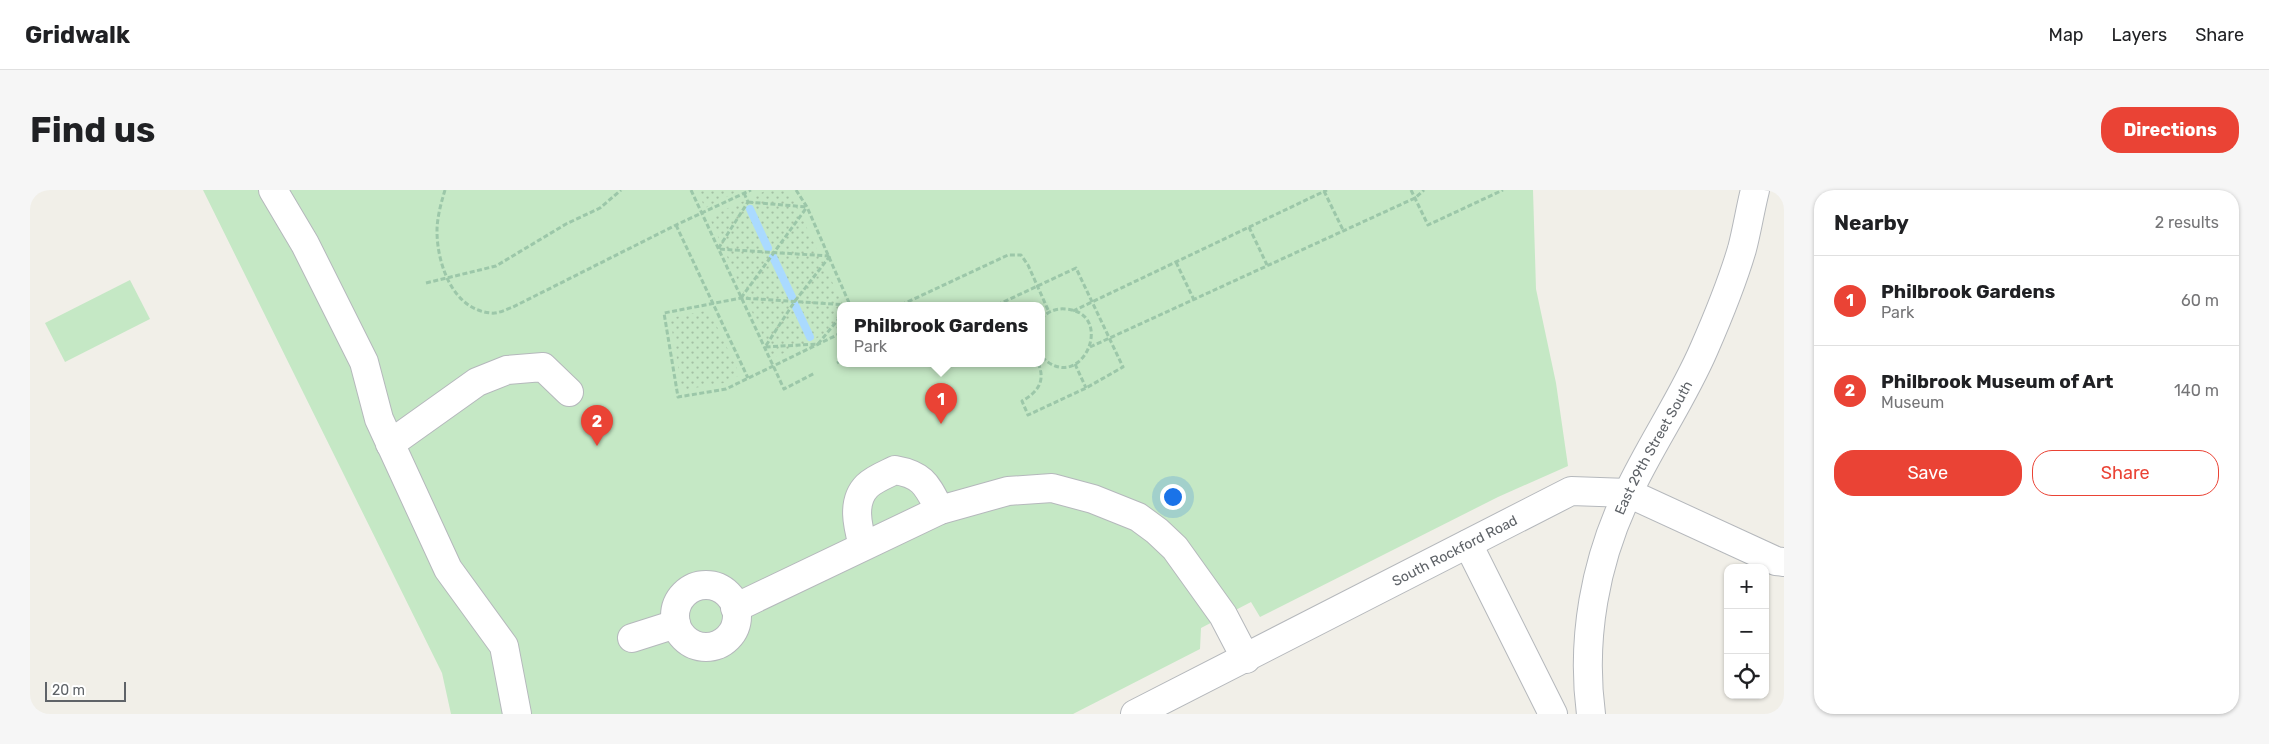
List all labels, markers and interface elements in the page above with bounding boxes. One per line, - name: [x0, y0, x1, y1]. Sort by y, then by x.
- text: Gridwalk: [25, 21, 130, 49]
- text: Map: [2049, 24, 2084, 46]
- text: Layers: [2112, 24, 2167, 46]
- text: Share: [2195, 24, 2244, 46]
- button: Directions: [2101, 107, 2239, 153]
- text: Find us: [30, 109, 155, 151]
- text: Nearby: [1834, 210, 1909, 235]
- text: 2 results: [2155, 213, 2219, 232]
- text: Philbrook Gardens: [1881, 280, 2055, 303]
- text: 1: [1846, 291, 1854, 310]
- text: 60 m: [2181, 291, 2219, 310]
- popup: [837, 302, 1045, 367]
- text: Park: [1881, 303, 1914, 322]
- text: Philbrook Gardens: [854, 314, 1028, 337]
- text: Park: [854, 337, 887, 356]
- text: Philbrook Museum of Art: [1881, 370, 2113, 393]
- street label: East 29th Street South: [1611, 378, 1696, 517]
- text: 2: [1845, 381, 1855, 400]
- text: 140 m: [2174, 381, 2219, 400]
- pin: 1: [925, 383, 957, 424]
- text: Museum: [1881, 393, 1944, 412]
- pin: 2: [581, 405, 613, 446]
- button: Save: [1834, 450, 2022, 496]
- button: Share: [2032, 450, 2219, 496]
- your location: [1160, 484, 1186, 510]
- street label: South Rockford Road: [1389, 511, 1520, 590]
- map controls: [1724, 564, 1769, 699]
- button: +: [1724, 564, 1769, 609]
- button: −: [1724, 609, 1769, 654]
- button: locate: [1724, 654, 1769, 699]
- scale bar: [45, 679, 126, 702]
- text: 20 m: [52, 682, 85, 699]

